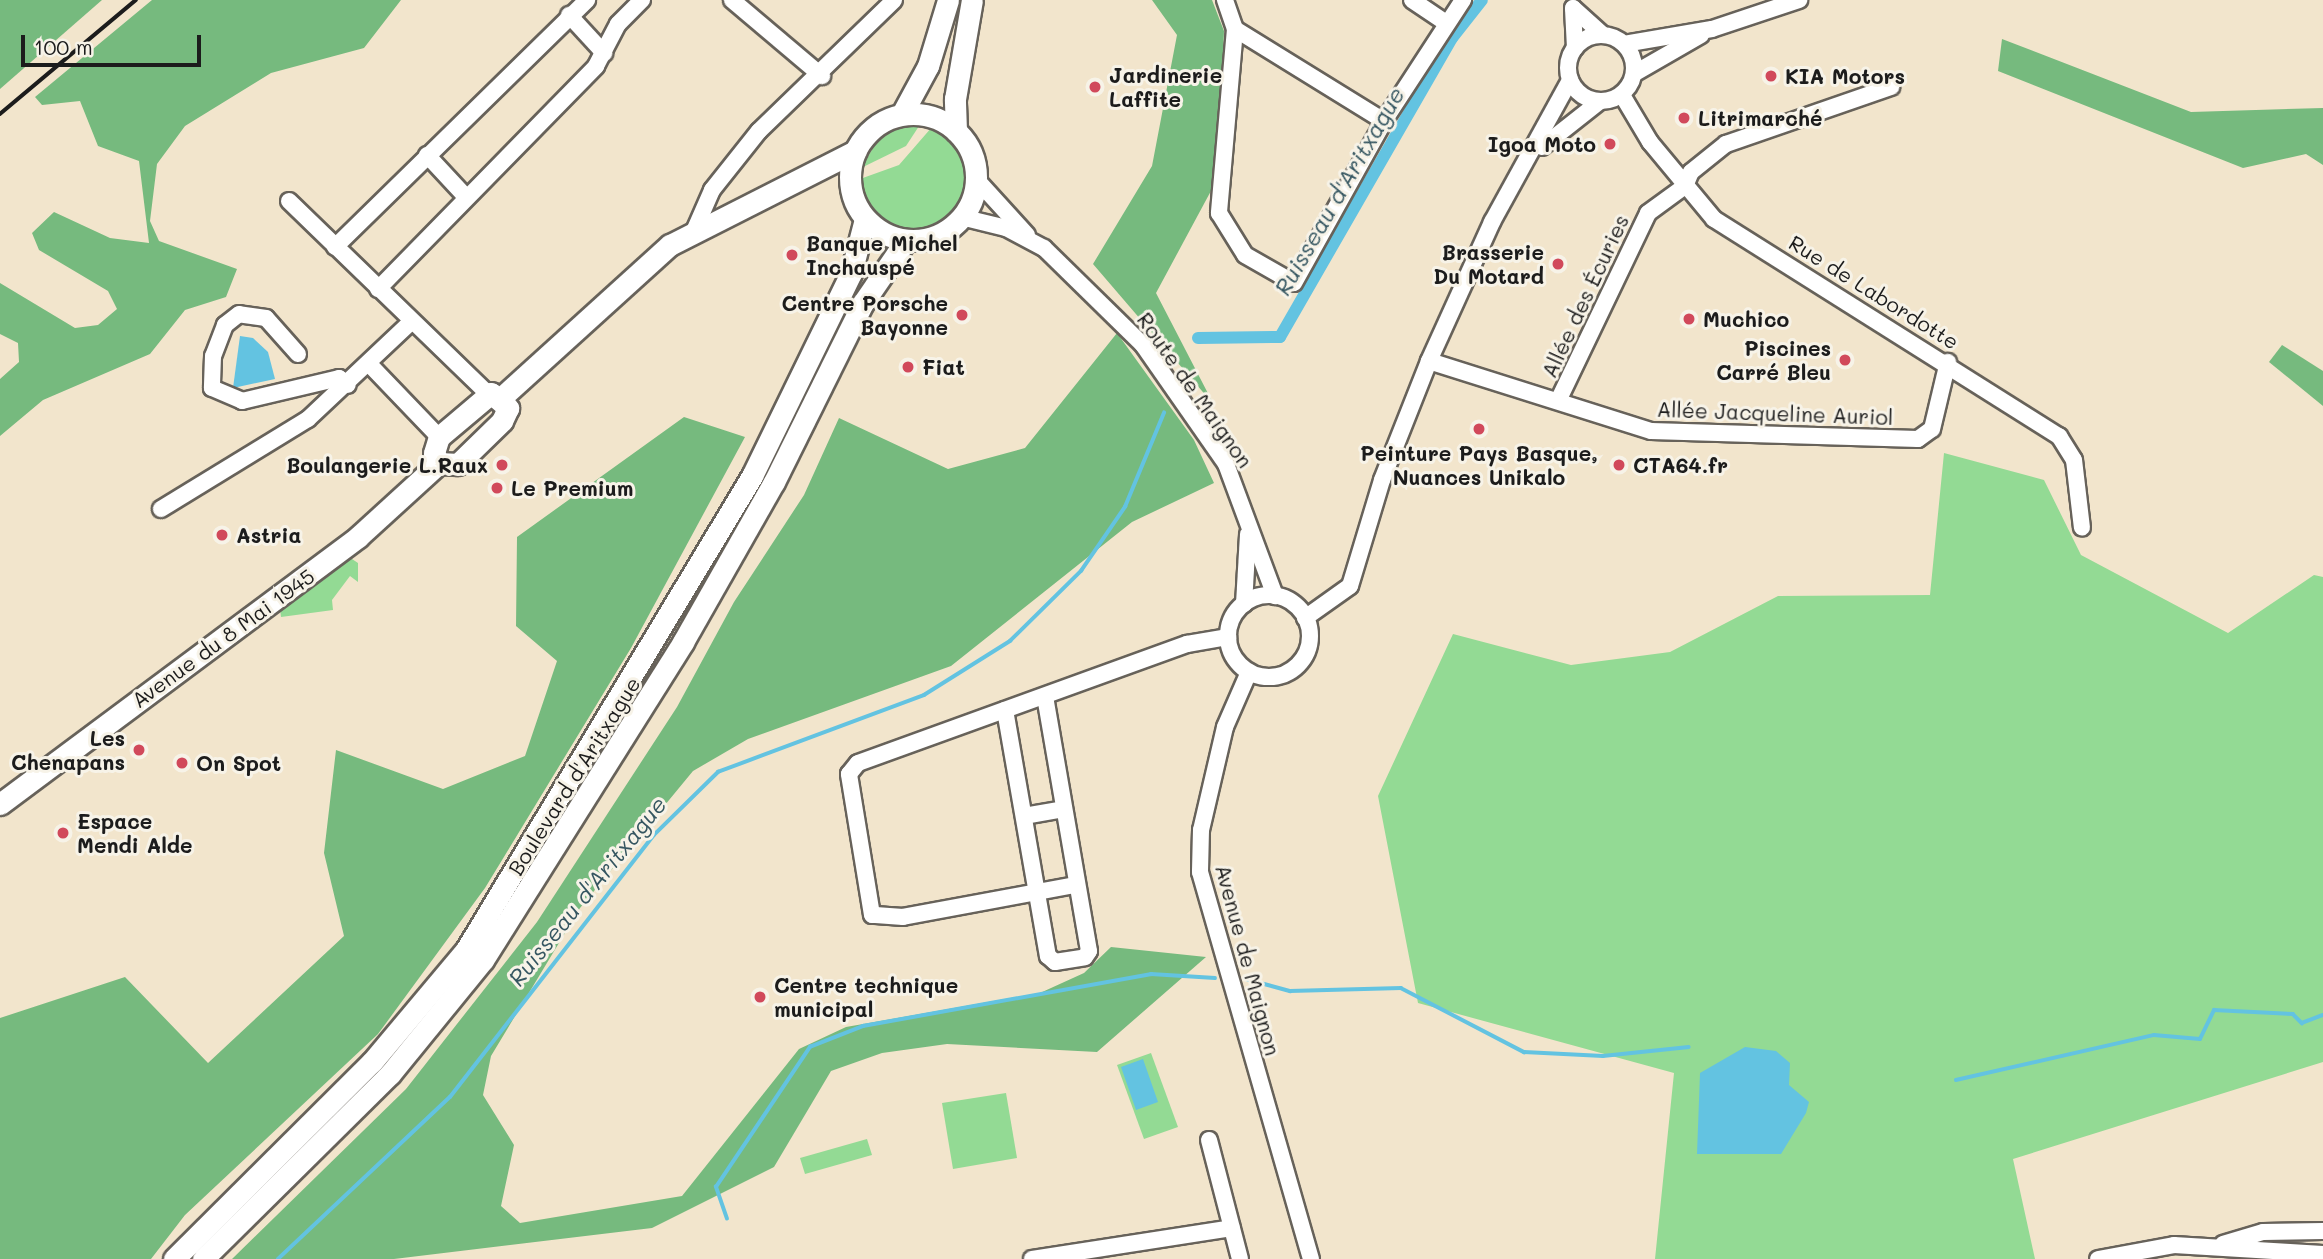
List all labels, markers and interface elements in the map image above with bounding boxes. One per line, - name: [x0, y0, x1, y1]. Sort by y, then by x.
- scale bar: [24, 21, 205, 65]
- text: 100 m: [34, 33, 93, 60]
- place label: Jardinerie Laffite: [1109, 62, 1222, 112]
- place label: KIA Motors: [1785, 63, 1905, 89]
- marker: KIA Motors: [1763, 68, 1779, 84]
- marker: Jardinerie Laffite: [1087, 79, 1103, 95]
- water label: Ruisseau d'Aritxague: [1268, 82, 1410, 300]
- place label: Litrimarché: [1698, 105, 1822, 131]
- marker: Litrimarché: [1676, 110, 1692, 126]
- place label: Igoa Moto: [1488, 131, 1596, 157]
- marker: Igoa Moto: [1602, 136, 1618, 152]
- street label: Allée des Écuries: [1536, 210, 1634, 382]
- place label: Banque Michel Inchauspé: [806, 230, 958, 280]
- street label: Rue de Labordotte: [1784, 230, 1964, 354]
- place label: Brasserie Du Motard: [1433, 239, 1544, 289]
- marker: Banque Michel Inchauspé: [784, 247, 800, 263]
- marker: Brasserie Du Motard: [1550, 256, 1566, 272]
- place label: Centre Porsche Bayonne: [782, 290, 948, 340]
- place label: Muchico: [1703, 306, 1789, 332]
- marker: Centre Porsche Bayonne: [954, 307, 970, 323]
- street label: Route de Maignon: [1132, 308, 1258, 472]
- marker: Muchico: [1681, 311, 1697, 327]
- place label: Piscines Carré Bleu: [1716, 335, 1831, 385]
- marker: Piscines Carré Bleu: [1837, 352, 1853, 368]
- place label: Fiat: [922, 354, 965, 380]
- marker: Fiat: [900, 359, 916, 375]
- street label: Allée Jacqueline Auriol: [1656, 396, 1894, 430]
- marker: Peinture Pays Basque, Nuances Unikalo: [1471, 421, 1487, 437]
- place label: Peinture Pays Basque, Nuances Unikalo: [1360, 440, 1598, 490]
- place label: Boulangerie L.Raux: [286, 452, 488, 478]
- place label: CTA64.fr: [1633, 452, 1728, 478]
- marker: Boulangerie L.Raux: [494, 457, 510, 473]
- marker: CTA64.fr: [1611, 457, 1627, 473]
- place label: Le Premium: [511, 475, 634, 501]
- marker: Le Premium: [489, 480, 505, 496]
- place label: Astria: [236, 522, 301, 548]
- marker: Astria: [214, 527, 230, 543]
- street label: Avenue du 8 Mai 1945: [127, 563, 319, 713]
- street label: Boulevard d'Aritxague: [503, 672, 645, 880]
- place label: Les Chenapans: [11, 725, 125, 775]
- marker: Les Chenapans: [131, 742, 147, 758]
- place label: On Spot: [196, 750, 281, 776]
- marker: On Spot: [174, 755, 190, 771]
- water label: Ruisseau d'Aritxague: [502, 791, 672, 991]
- place label: Espace Mendi Alde: [77, 808, 193, 858]
- marker: Espace Mendi Alde: [55, 825, 71, 841]
- street label: Avenue de Maignon: [1210, 862, 1286, 1058]
- place label: Centre technique municipal: [774, 972, 958, 1022]
- marker: Centre technique municipal: [752, 989, 768, 1005]

